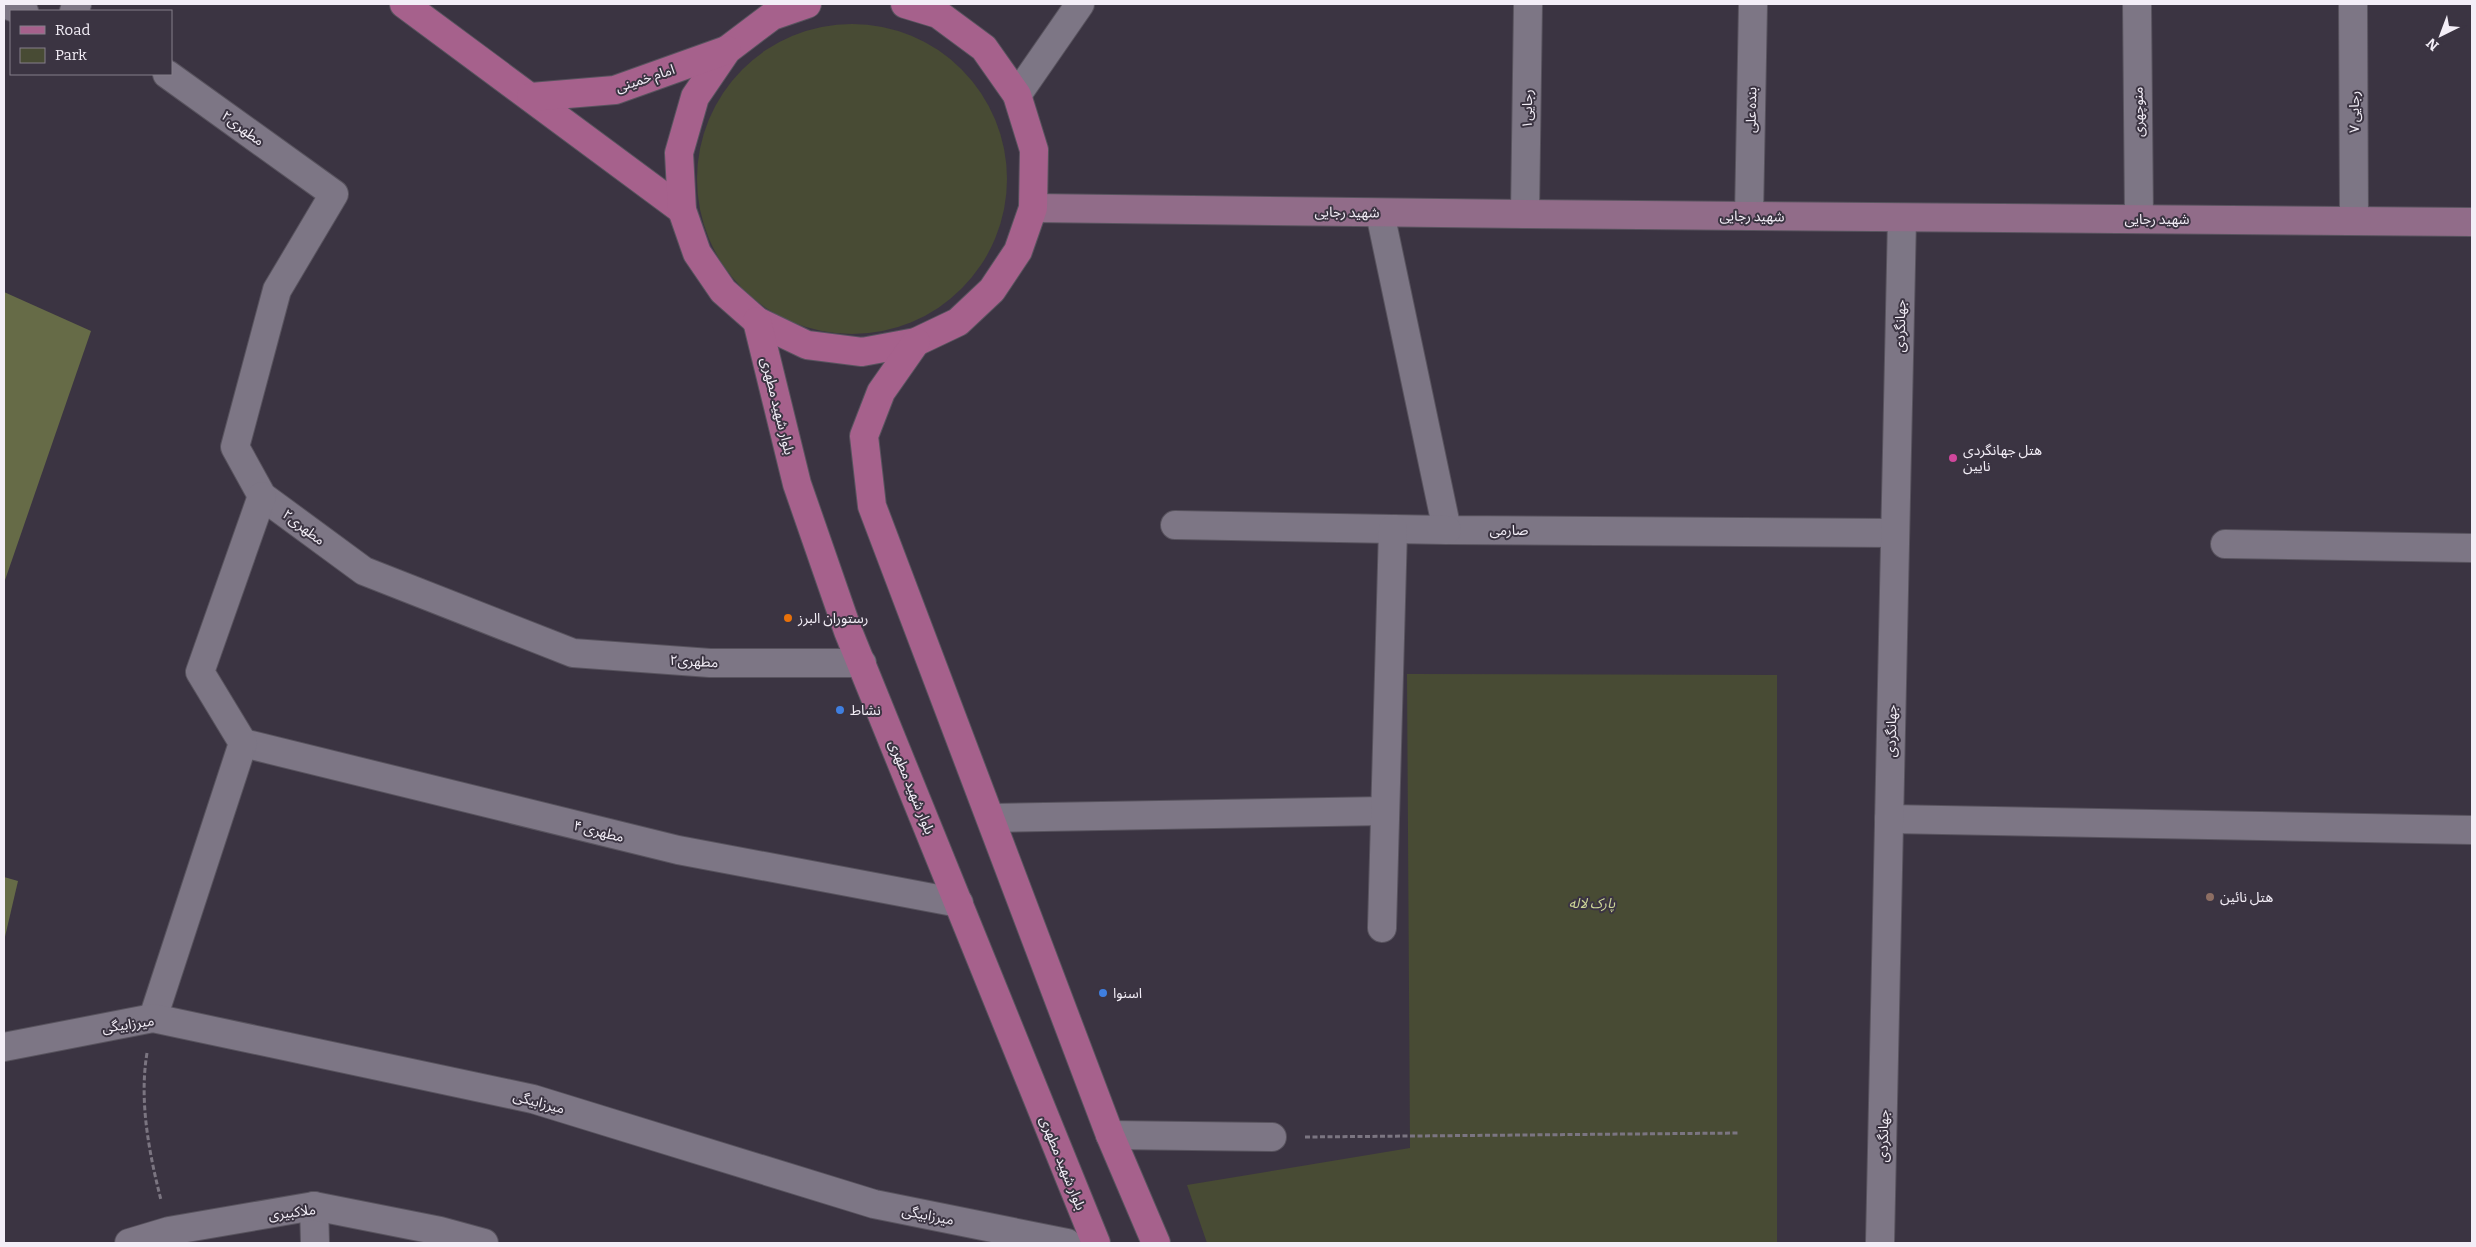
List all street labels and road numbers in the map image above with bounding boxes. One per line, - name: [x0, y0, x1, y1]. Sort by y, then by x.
- street label: امام خمینی: [614, 61, 677, 98]
- street label: بنده علی: [1743, 87, 1760, 133]
- street label: منوچهری: [2130, 87, 2148, 137]
- street label: رجایی۱: [1519, 89, 1536, 129]
- street label: رجایی ۷: [2346, 91, 2363, 133]
- street label: مطهری۲: [218, 107, 267, 150]
- street label: شهید رجایی: [1314, 203, 1380, 222]
- street label: شهید رجایی: [1719, 207, 1785, 226]
- street label: شهید رجایی: [2125, 211, 2189, 228]
- street label: جهانگردی: [1892, 299, 1909, 353]
- street label: بلوار شهید مطهری: [757, 356, 798, 457]
- street label: مطهری۲: [279, 506, 328, 549]
- street label: صارمی: [1490, 522, 1529, 539]
- street label: مطهری۲: [669, 652, 719, 671]
- street label: جهانگردی: [1883, 704, 1900, 758]
- street label: بلوار شهید مطهری: [885, 738, 938, 837]
- street label: مطهری ۴: [572, 817, 626, 846]
- street label: میرزابیگی: [101, 1012, 155, 1037]
- street label: میرزابیگی: [511, 1087, 566, 1118]
- street label: جهانگردی: [1875, 1109, 1892, 1163]
- street label: بلوار شهید مطهری: [1036, 1114, 1089, 1213]
- street label: ملاکبیری: [267, 1201, 317, 1224]
- street label: میرزابیگی: [900, 1202, 955, 1229]

